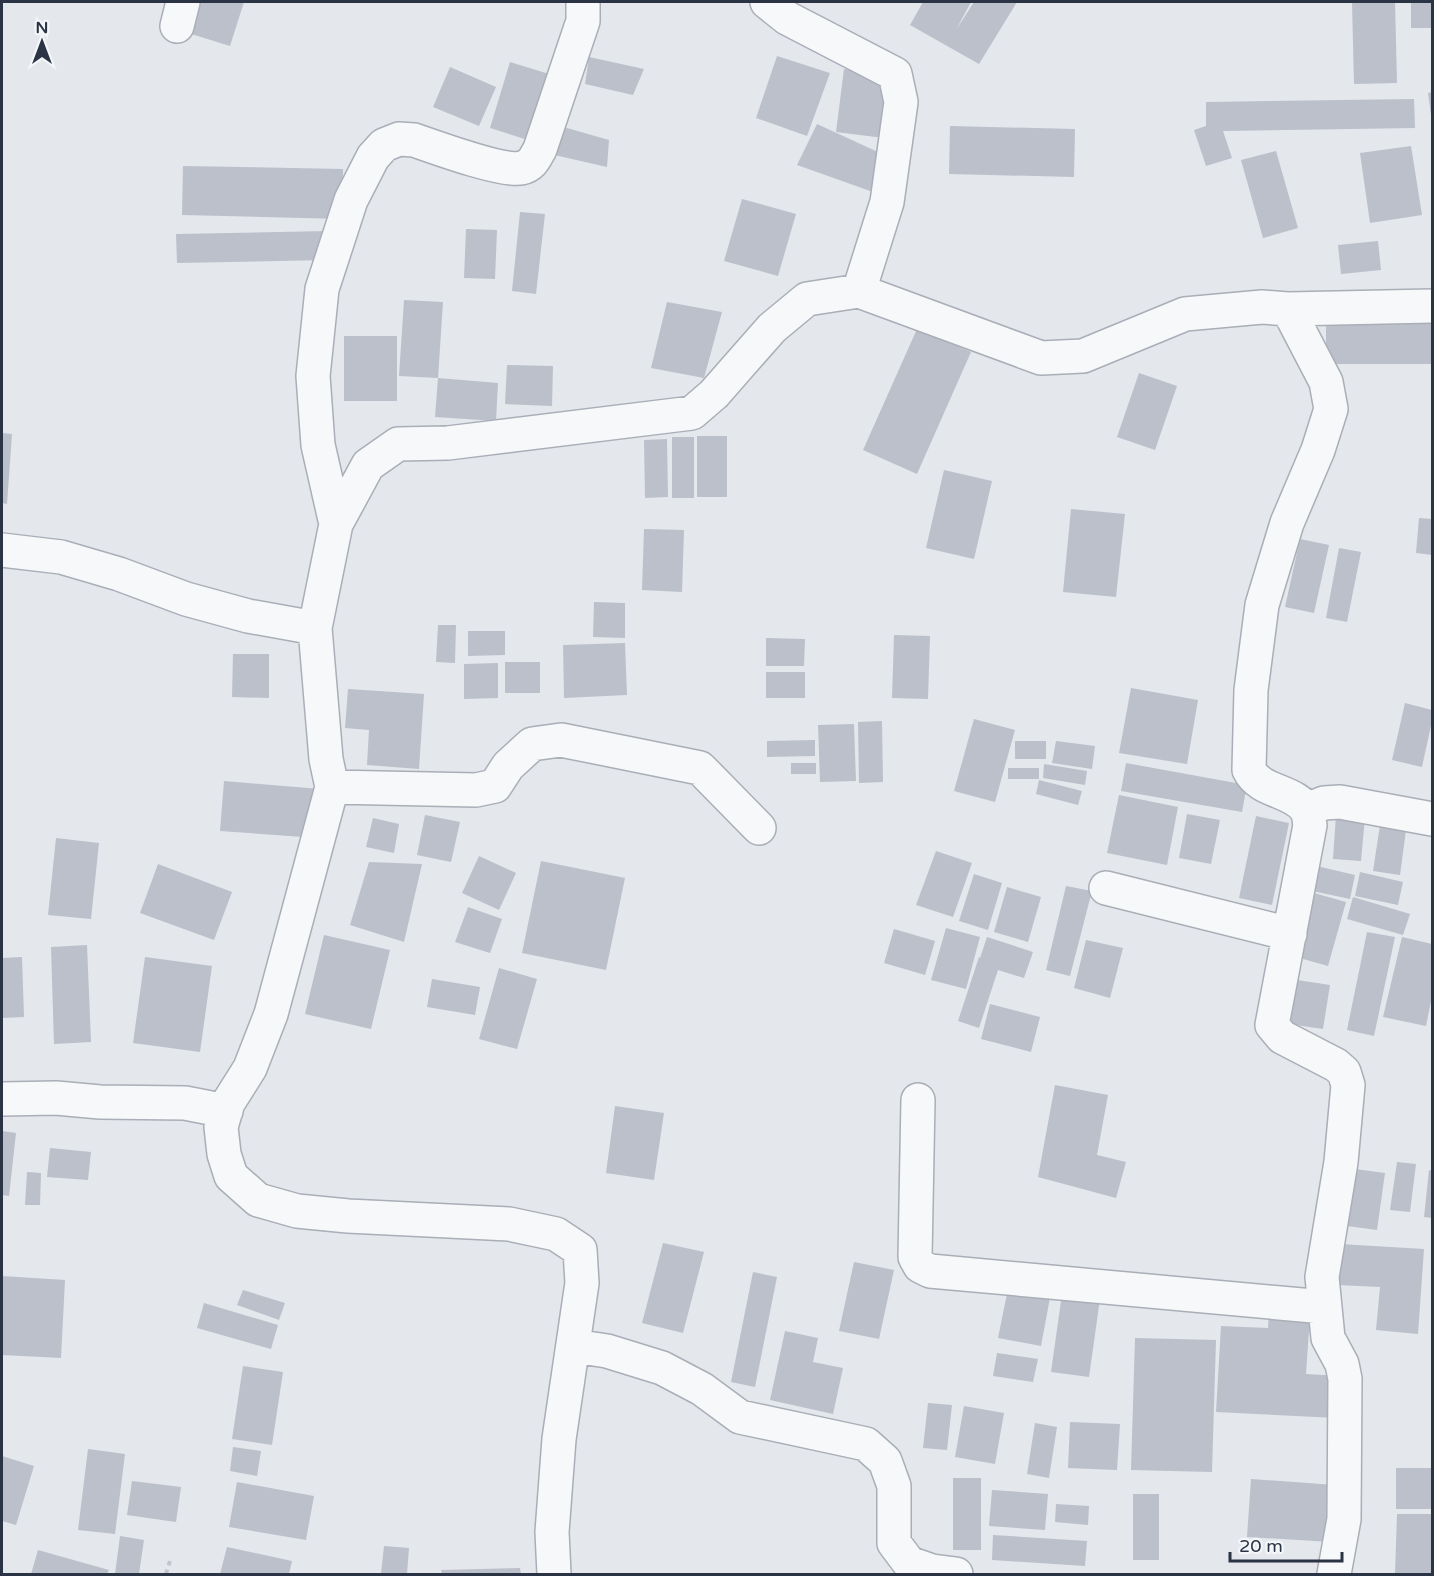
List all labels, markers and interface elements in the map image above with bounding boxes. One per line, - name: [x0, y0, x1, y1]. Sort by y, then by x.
- north arrow: [12, 12, 72, 72]
- text: N: [36, 18, 48, 38]
- scale bar: [1230, 1525, 1342, 1563]
- text: 20 m: [1239, 1535, 1283, 1557]

